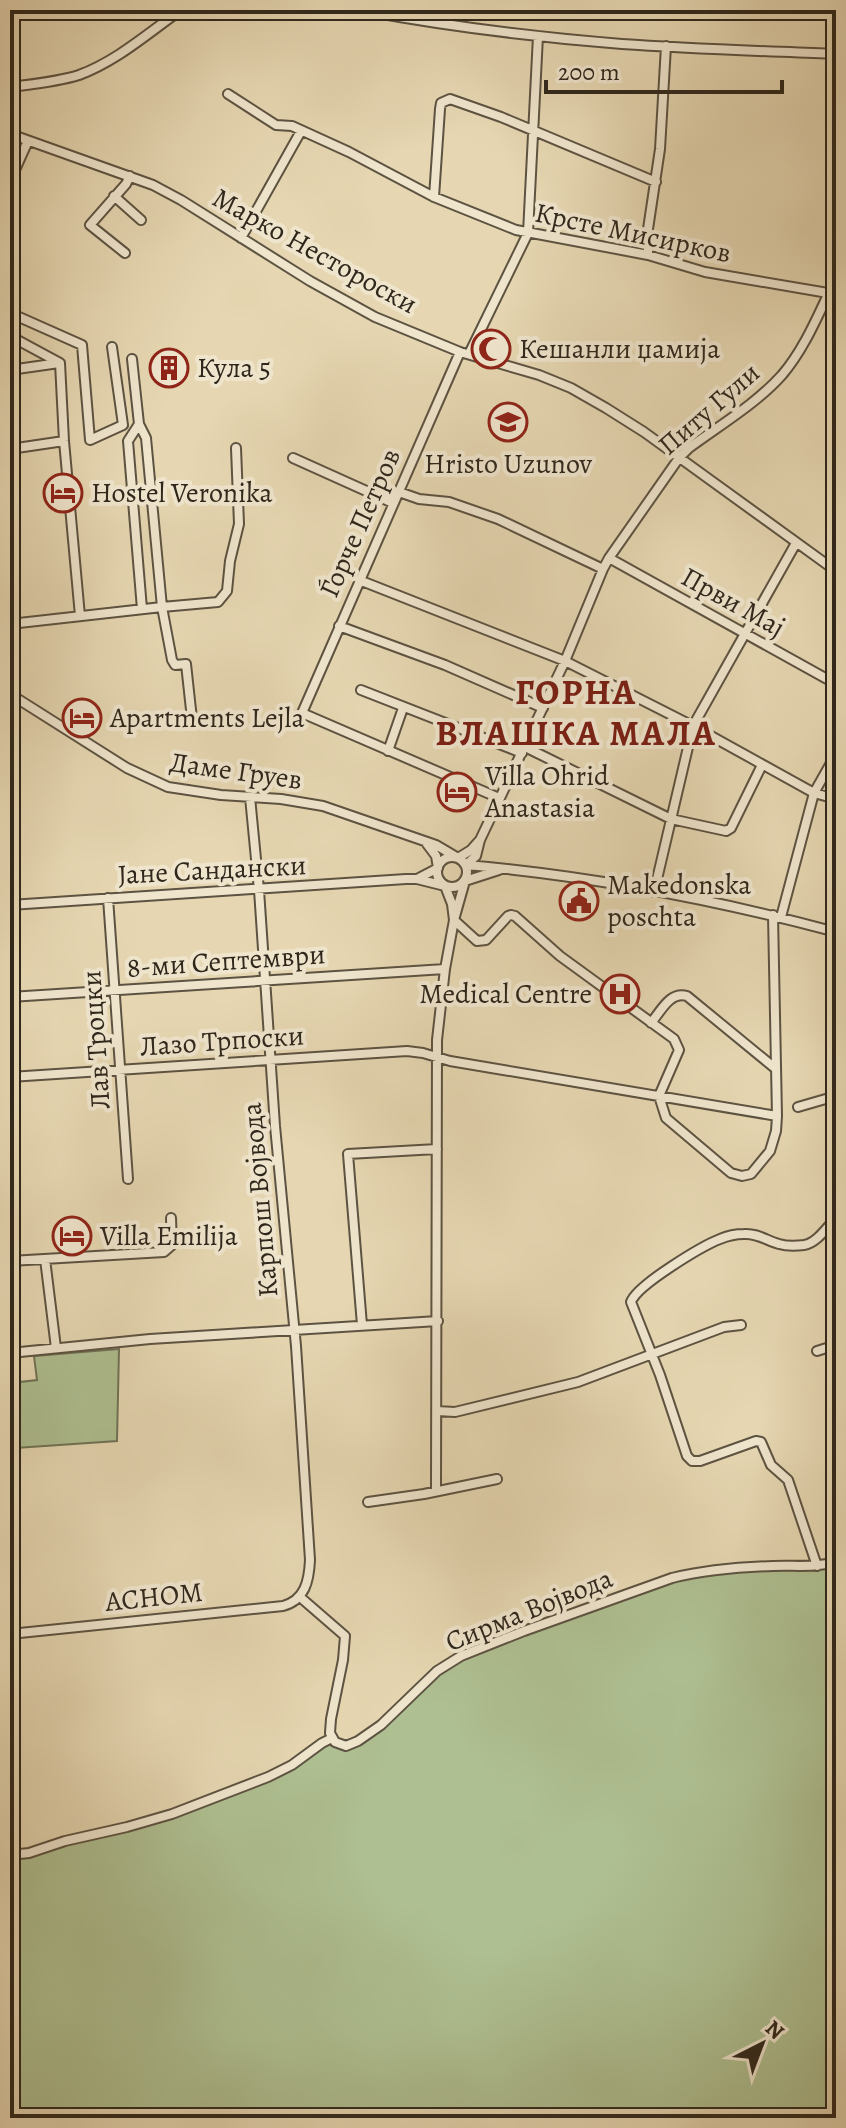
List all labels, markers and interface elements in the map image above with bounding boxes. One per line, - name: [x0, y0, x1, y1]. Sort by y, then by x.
- scale bar: [546, 44, 782, 94]
- text: 200 m: [558, 56, 620, 88]
- street label: Марко Нестороски: [206, 179, 424, 323]
- street label: Крсте Мисирков: [532, 194, 734, 272]
- mosque icon: Кешанли џамија: [470, 328, 512, 370]
- place label: Кешанли џамија: [519, 330, 720, 368]
- building icon: Кула 5: [148, 347, 190, 389]
- place label: Кула 5: [197, 349, 271, 387]
- street label: Питу Гули: [650, 354, 768, 464]
- school or university icon: Hristo Uzunov: [487, 401, 529, 443]
- street label: Ѓорче Петров: [310, 443, 410, 603]
- place label: Hristo Uzunov: [424, 445, 592, 483]
- hotel icon: Hostel Veronika: [42, 472, 84, 514]
- place label: Hostel Veronika: [91, 474, 272, 512]
- street label: Први Мај: [674, 558, 792, 646]
- district label: ГОРНА ВЛАШКА МАЛА: [435, 667, 717, 757]
- hotel icon: Apartments Lejla: [61, 697, 103, 739]
- place label: Apartments Lejla: [109, 699, 304, 737]
- street label: Даме Груев: [167, 743, 305, 799]
- place label: Villa Ohrid Anastasia: [484, 757, 610, 827]
- hotel icon: Villa Ohrid Anastasia: [436, 771, 478, 813]
- street label: Јане Сандански: [117, 846, 307, 894]
- place label: Makedonska poschta: [607, 866, 751, 936]
- public building icon: Makedonska poschta: [558, 880, 600, 922]
- street label: 8-ми Септември: [125, 935, 327, 987]
- street label: Лав Троцки: [72, 969, 120, 1111]
- hospital icon: Medical Centre: [599, 973, 641, 1015]
- place label: Medical Centre: [419, 975, 592, 1013]
- street label: Лазо Трпоски: [139, 1016, 305, 1066]
- street label: Карпош Војвода: [233, 1101, 287, 1299]
- hotel icon: Villa Emilija: [51, 1215, 93, 1257]
- place label: Villa Emilija: [99, 1217, 238, 1255]
- street label: Сирма Војвода: [440, 1559, 618, 1661]
- street label: АСНОМ: [102, 1573, 205, 1621]
- north arrow: [722, 2004, 802, 2084]
- text: N: [759, 2013, 791, 2046]

